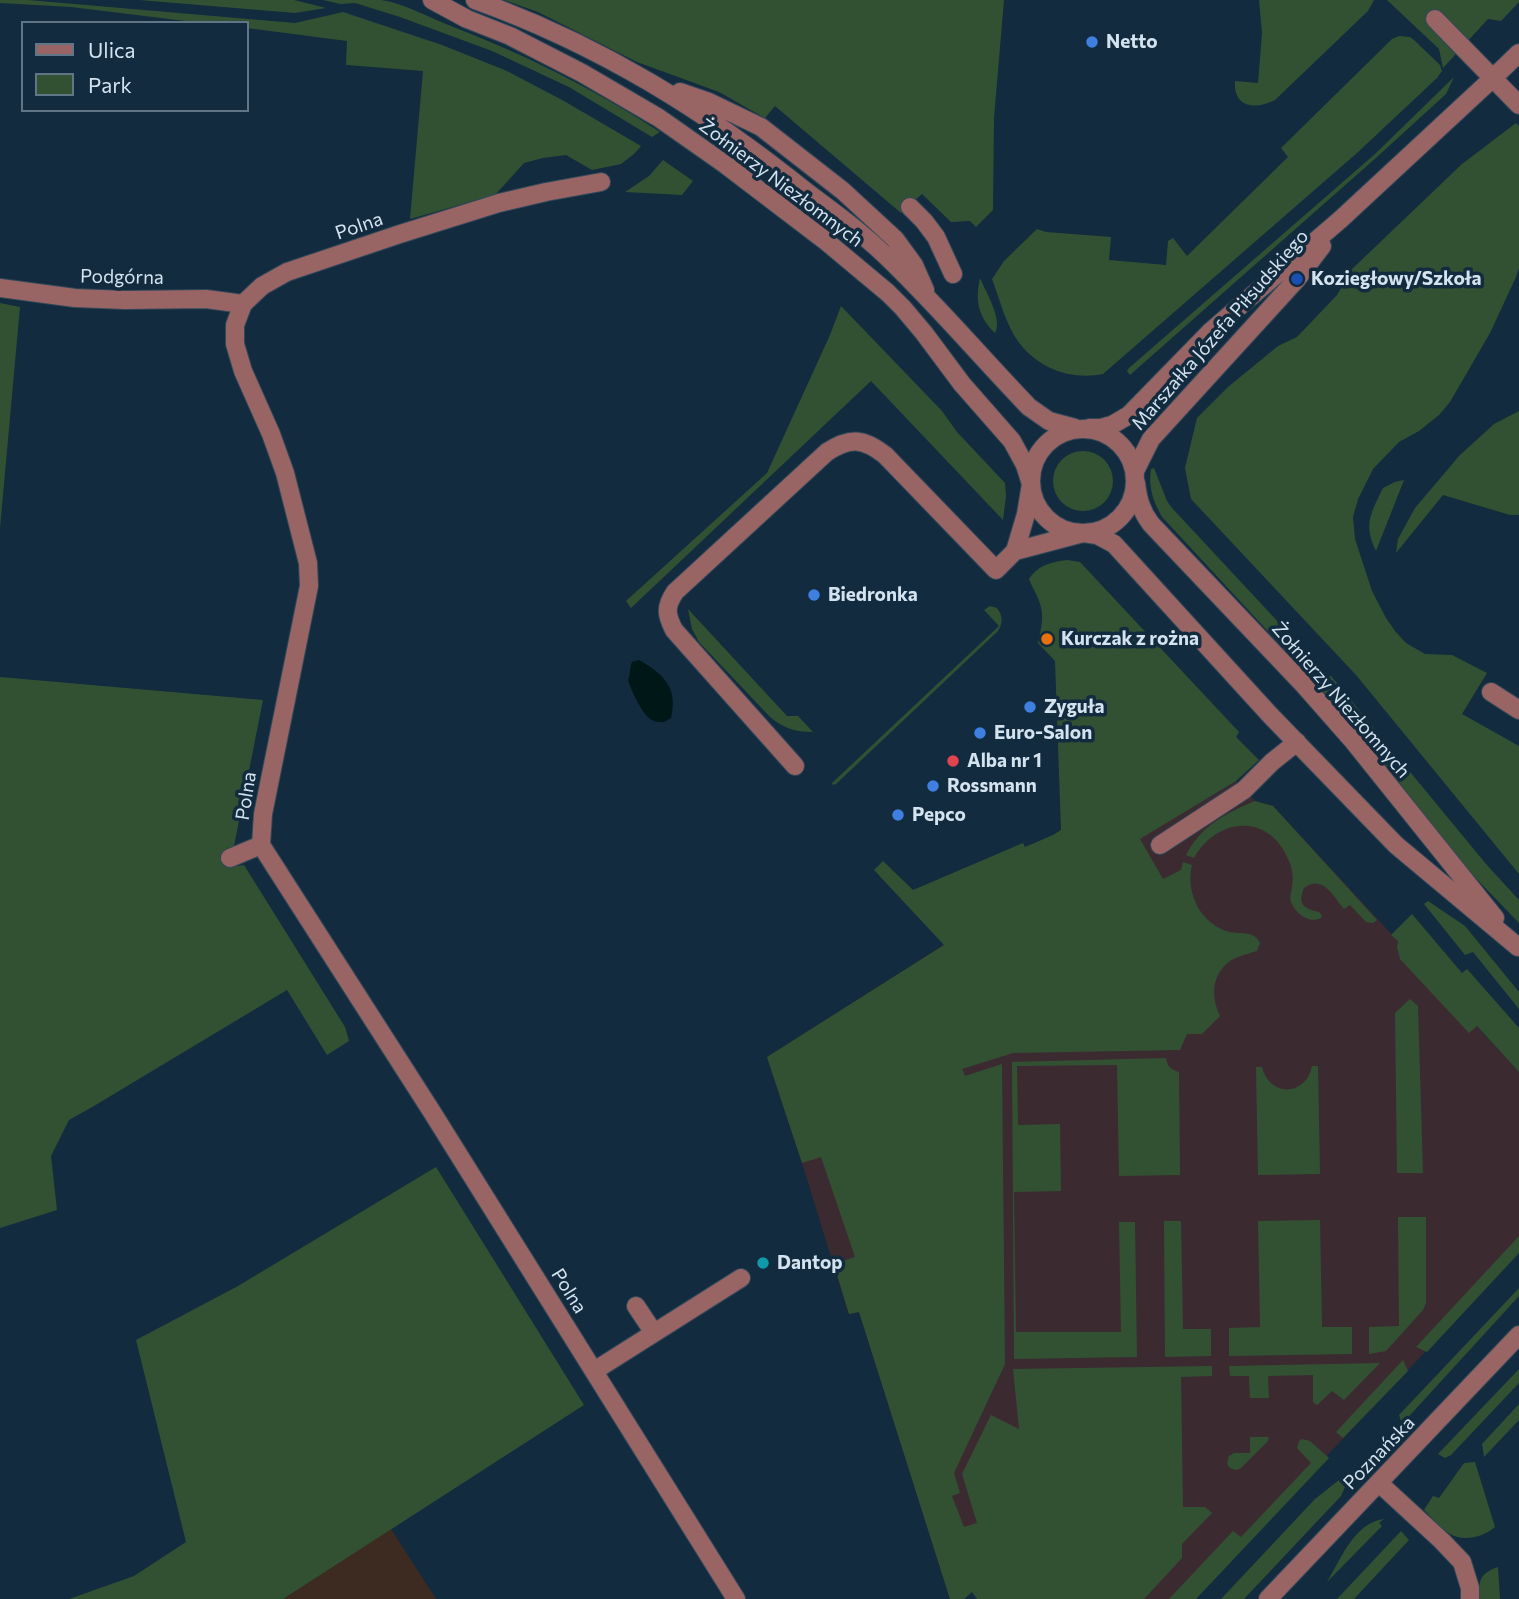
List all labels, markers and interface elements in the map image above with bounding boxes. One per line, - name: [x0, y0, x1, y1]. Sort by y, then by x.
- legend: [21, 21, 248, 112]
- place label: Netto: [1106, 31, 1158, 53]
- marker: Netto: [1084, 34, 1100, 50]
- text: Ulica: [88, 37, 135, 62]
- text: Park: [88, 72, 132, 97]
- street label: Żołnierzy Niezłomnych: [695, 114, 867, 252]
- street label: Polna: [332, 207, 386, 245]
- street label: Marszałka Józefa Piłsudskiego: [1127, 225, 1313, 435]
- street label: Podgórna: [80, 265, 164, 289]
- place label: Koziegłowy/Szkoła: [1311, 268, 1482, 290]
- marker: Koziegłowy/Szkoła: [1289, 271, 1305, 287]
- place label: Biedronka: [828, 584, 918, 606]
- marker: Biedronka: [806, 587, 822, 603]
- street label: Żołnierzy Niezłomnych: [1267, 617, 1415, 783]
- place label: Kurczak z rożna: [1061, 628, 1199, 650]
- marker: Kurczak z rożna: [1039, 631, 1055, 647]
- place label: Zyguła: [1044, 696, 1104, 718]
- marker: Zyguła: [1022, 699, 1038, 715]
- place label: Euro-Salon: [994, 722, 1092, 744]
- marker: Euro-Salon: [972, 725, 988, 741]
- place label: Alba nr 1: [967, 750, 1042, 772]
- marker: Alba nr 1: [945, 753, 961, 769]
- street label: Polna: [231, 770, 261, 822]
- place label: Rossmann: [947, 775, 1037, 797]
- marker: Rossmann: [925, 778, 941, 794]
- place label: Pepco: [912, 804, 966, 826]
- marker: Pepco: [890, 807, 906, 823]
- place label: Dantop: [777, 1252, 842, 1274]
- marker: Dantop: [755, 1255, 771, 1271]
- street label: Polna: [546, 1264, 592, 1318]
- street label: Poznańska: [1339, 1412, 1419, 1494]

